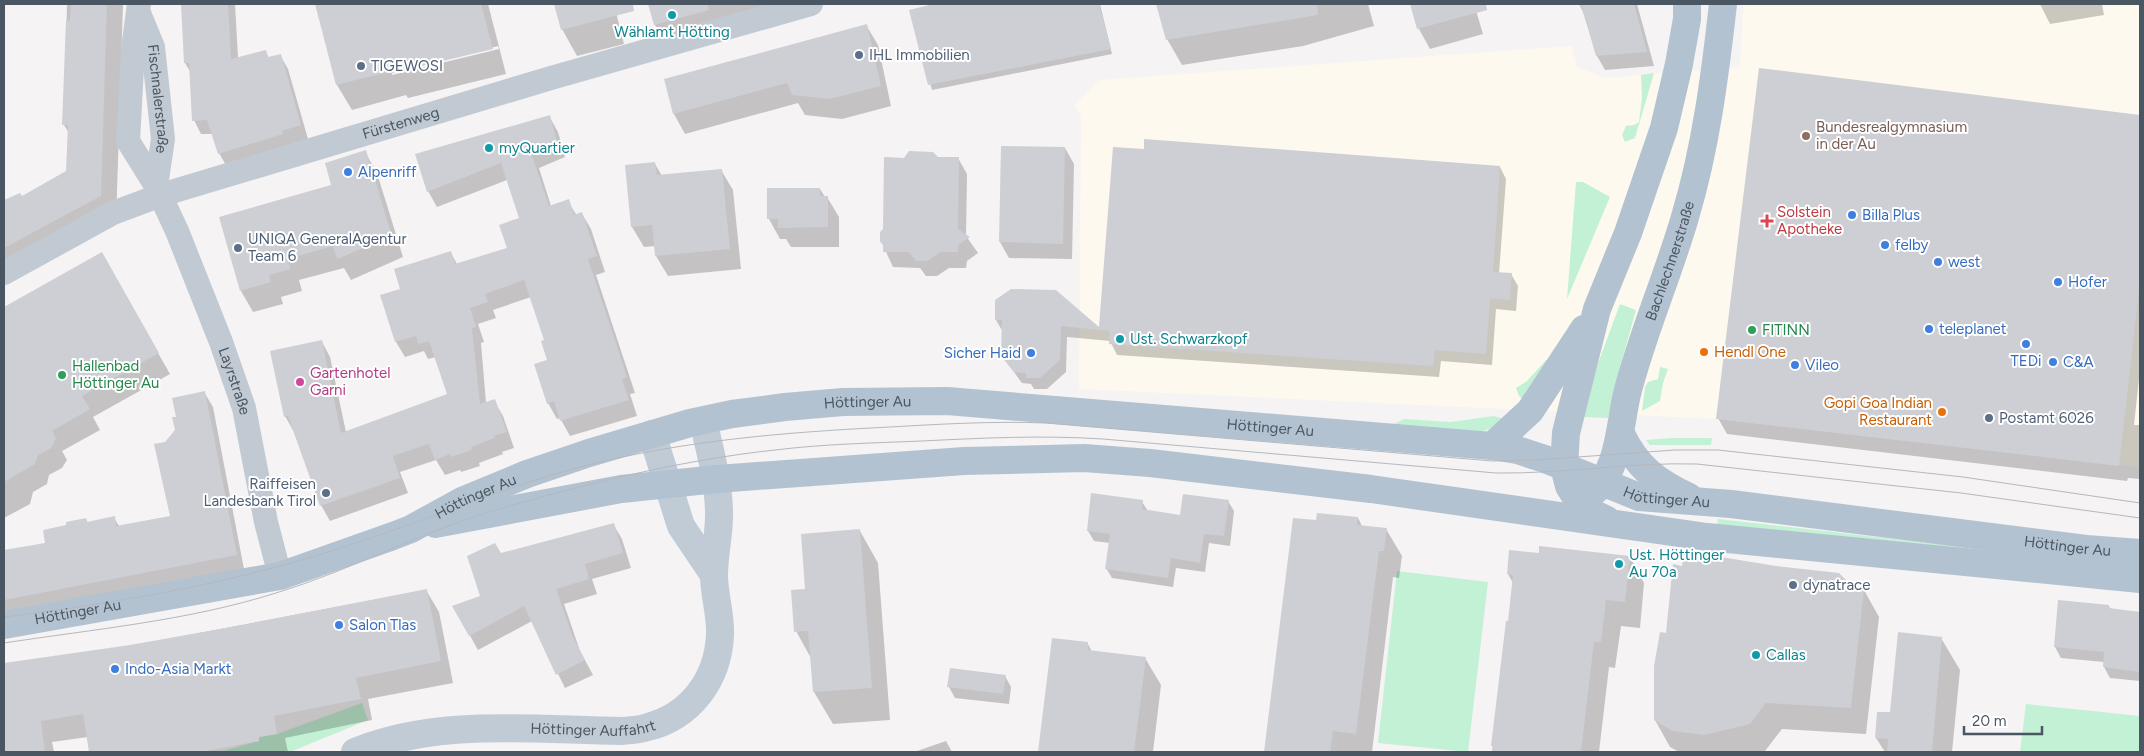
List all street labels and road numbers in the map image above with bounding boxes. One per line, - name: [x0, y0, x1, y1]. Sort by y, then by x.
- street label: Fischnalerstraße: [144, 43, 172, 155]
- street label: Fürstenweg: [360, 103, 441, 143]
- street label: Bachlechnerstraße: [1641, 199, 1698, 323]
- street label: Layrstraße: [215, 345, 254, 416]
- street label: Höttinger Au: [823, 392, 911, 413]
- street label: Höttinger Au: [1226, 415, 1315, 440]
- street label: Höttinger Au: [432, 470, 519, 523]
- street label: Höttinger Au: [1621, 483, 1711, 511]
- street label: Höttinger Au: [2023, 532, 2112, 560]
- street label: Höttinger Au: [33, 595, 123, 628]
- street label: Höttinger Auffahrt: [530, 716, 658, 740]

